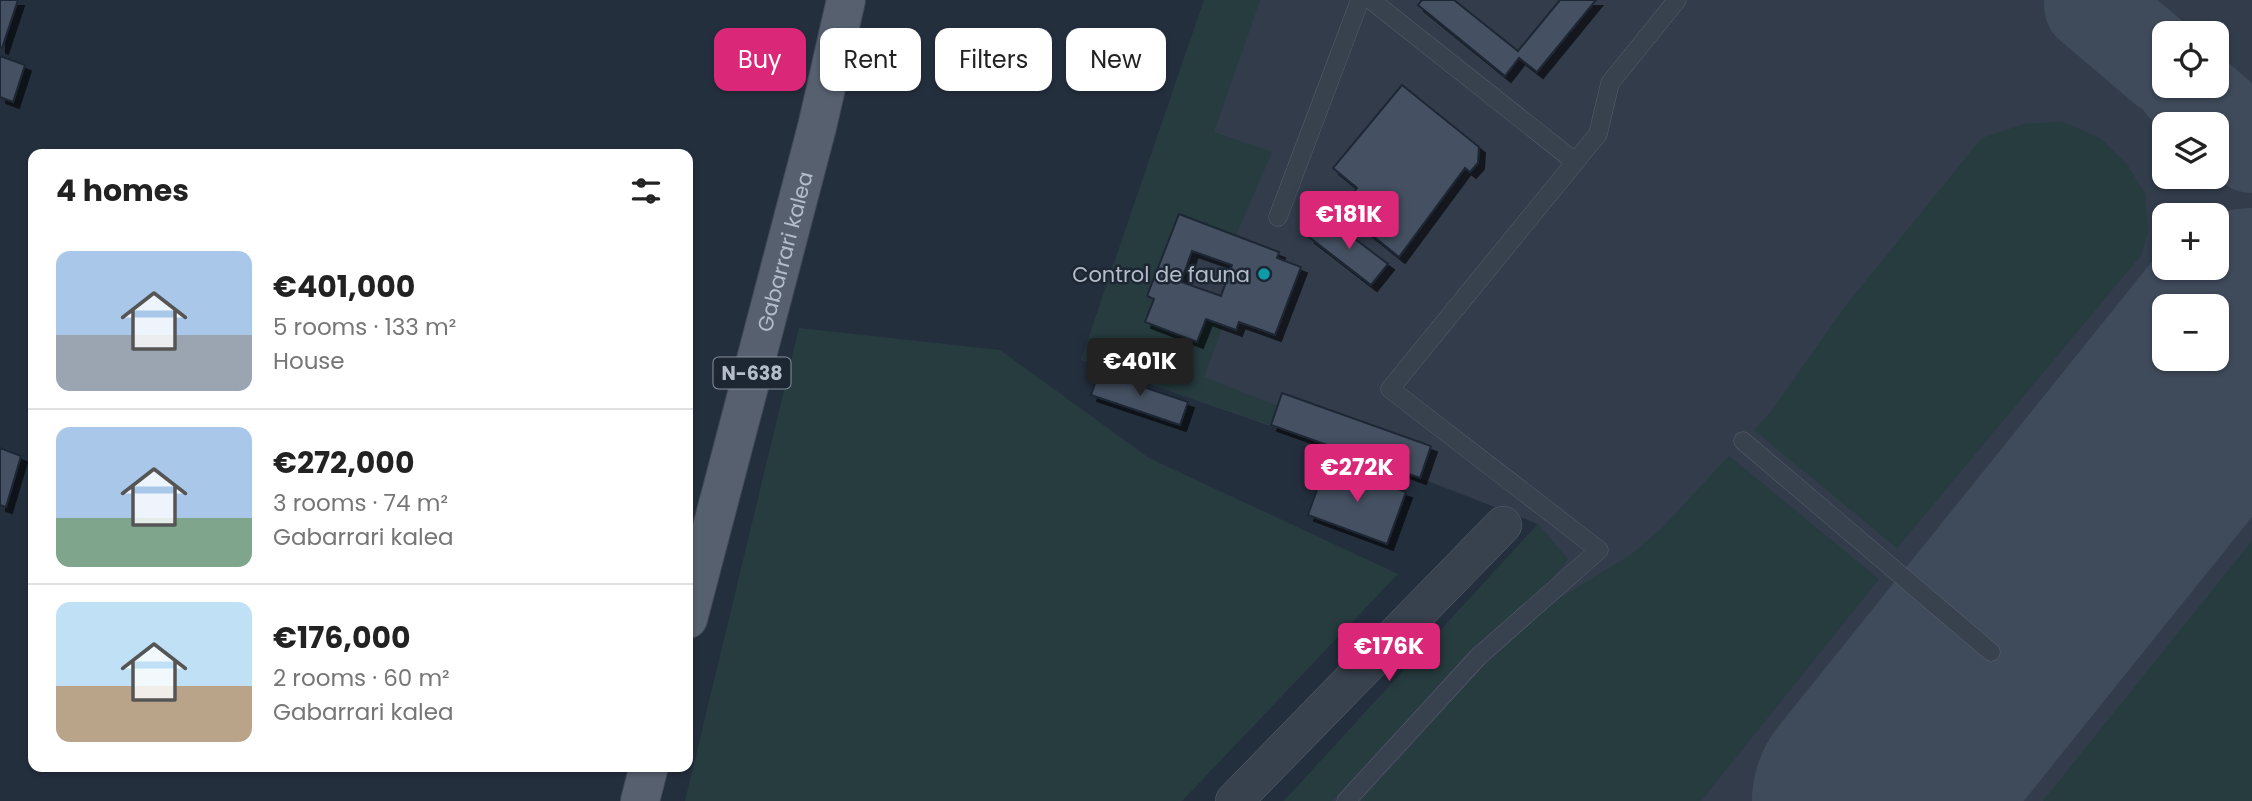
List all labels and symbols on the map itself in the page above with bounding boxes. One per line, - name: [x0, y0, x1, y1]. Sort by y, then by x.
- street label: Gabarrari kalea: [749, 168, 819, 335]
- pin: €181K: [1300, 191, 1398, 251]
- place label: Control de fauna: [1072, 260, 1250, 289]
- marker: Control de fauna: [1256, 266, 1272, 282]
- pin: €401K: [1091, 338, 1189, 398]
- road number: N-638: [714, 358, 790, 388]
- pin: €272K: [1308, 444, 1406, 504]
- pin: €176K: [1340, 624, 1438, 683]

